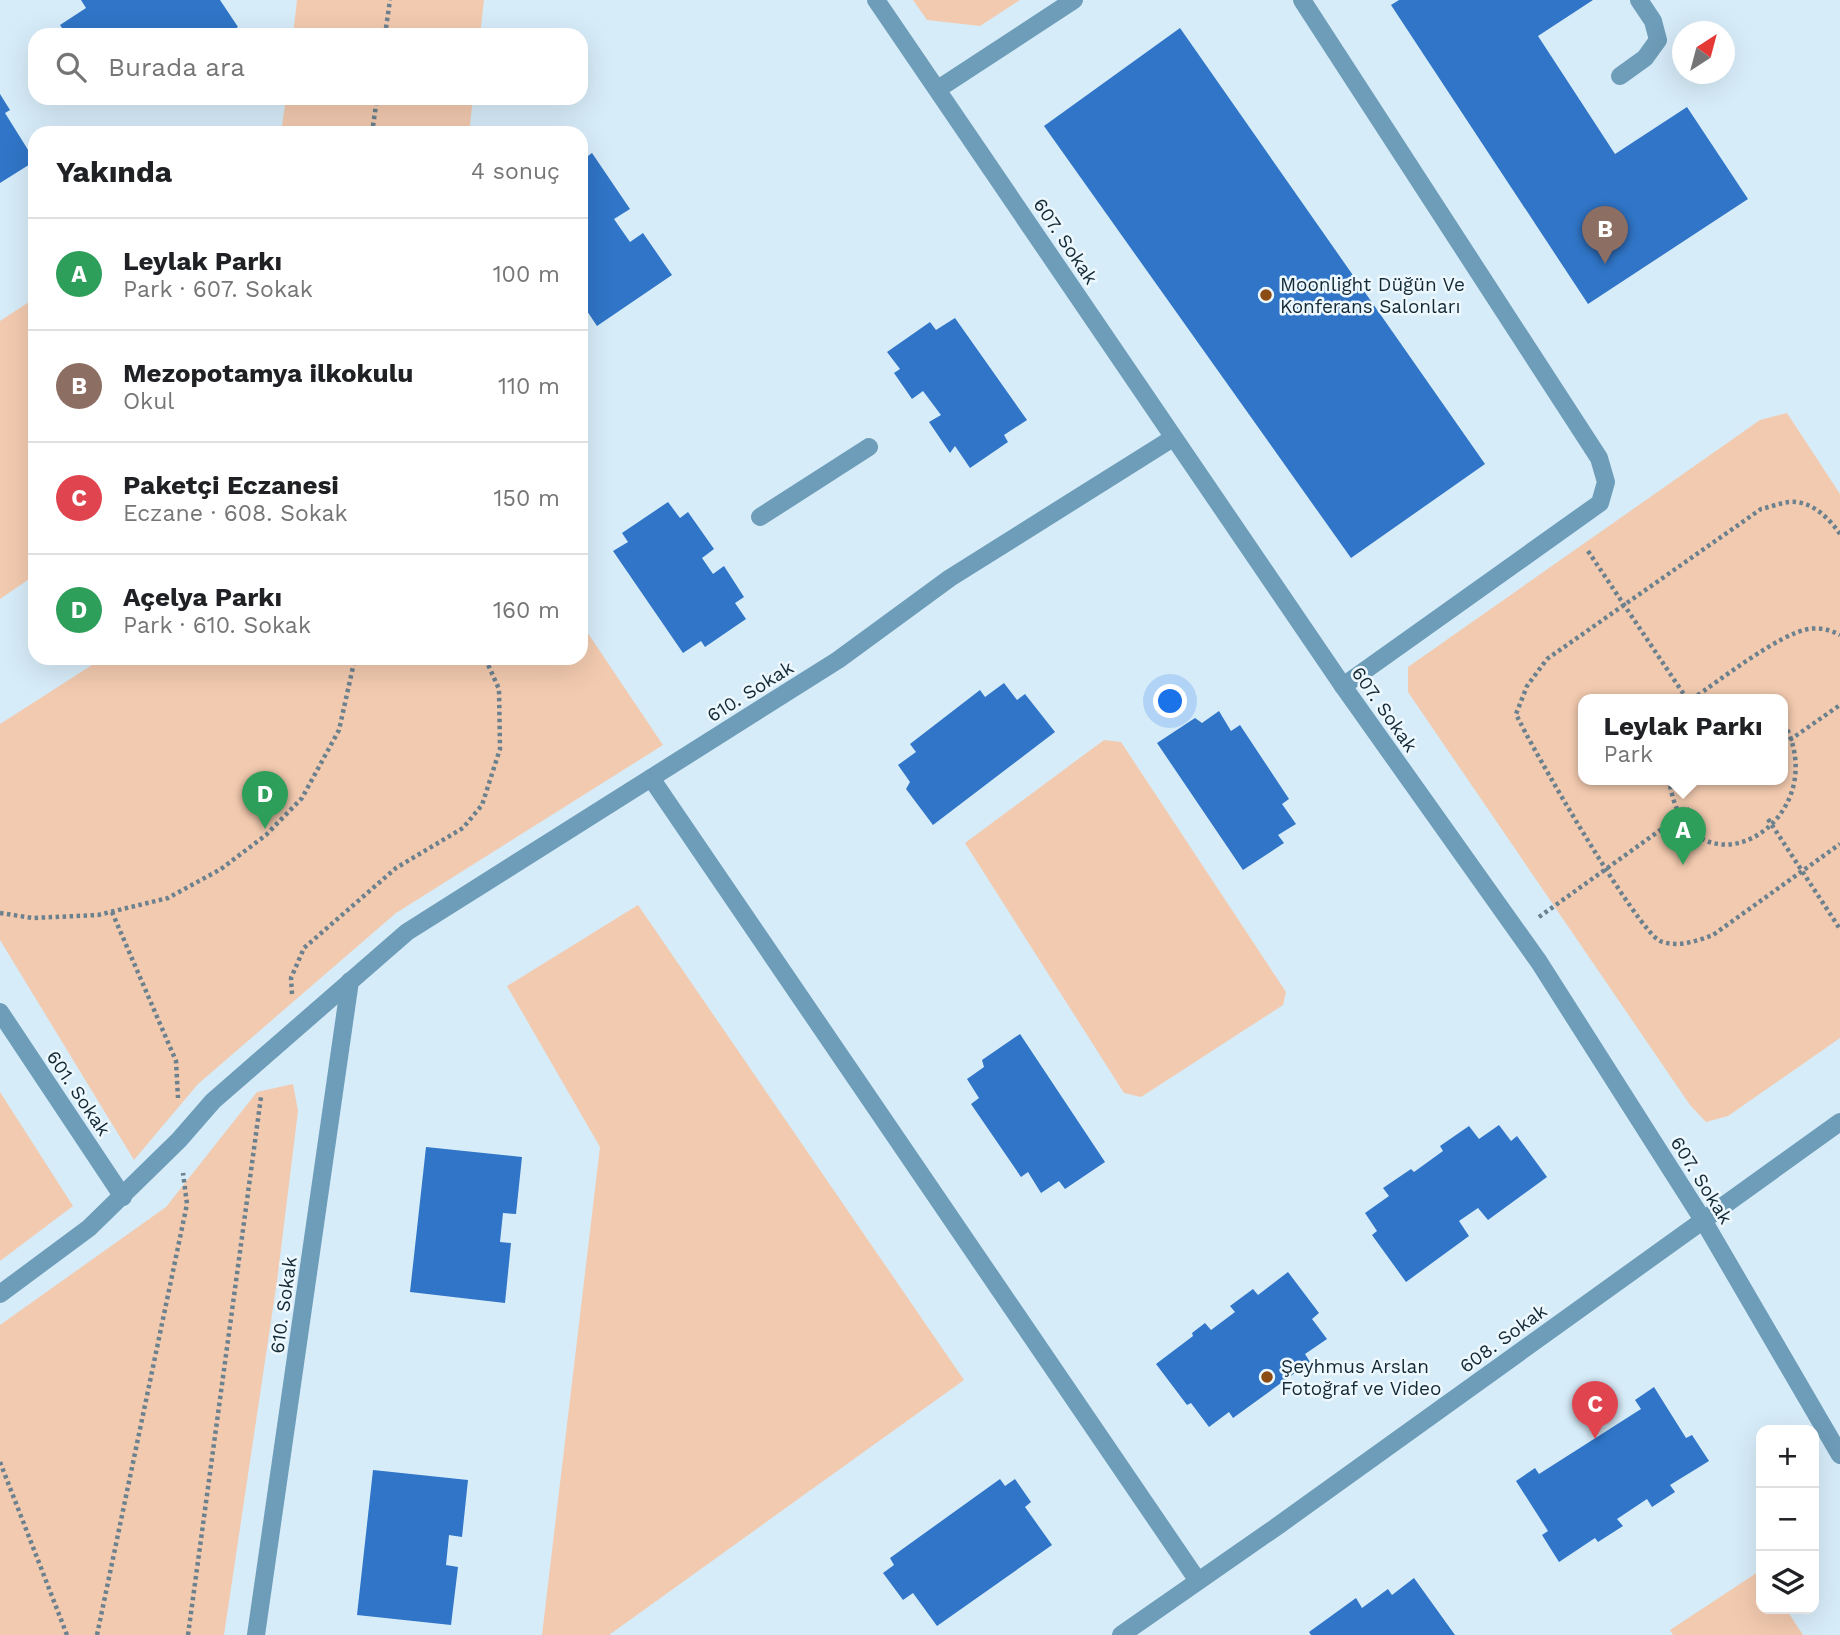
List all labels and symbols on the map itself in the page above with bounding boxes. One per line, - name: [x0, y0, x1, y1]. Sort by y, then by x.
- north arrow: [1672, 21, 1735, 84]
- street label: 607. Sokak: [1028, 194, 1103, 289]
- pin: B: [1582, 206, 1628, 264]
- place label: Moonlight Düğün Ve Konferans Salonları: [1280, 273, 1465, 318]
- marker: Moonlight Düğün Ve Konferans Salonları: [1258, 287, 1274, 303]
- street label: 610. Sokak: [703, 656, 798, 727]
- street label: 607. Sokak: [1347, 662, 1423, 757]
- your location: [1153, 684, 1187, 718]
- pin: D: [242, 771, 288, 829]
- pin: A: [1660, 807, 1706, 865]
- street label: 601. Sokak: [42, 1046, 116, 1141]
- street label: 607. Sokak: [1666, 1132, 1738, 1229]
- street label: 610. Sokak: [265, 1255, 302, 1355]
- street label: 608. Sokak: [1455, 1299, 1552, 1378]
- place label: Şeyhmus Arslan Fotoğraf ve Video: [1281, 1355, 1441, 1400]
- marker: Şeyhmus Arslan Fotoğraf ve Video: [1259, 1369, 1275, 1385]
- pin: C: [1572, 1381, 1618, 1439]

